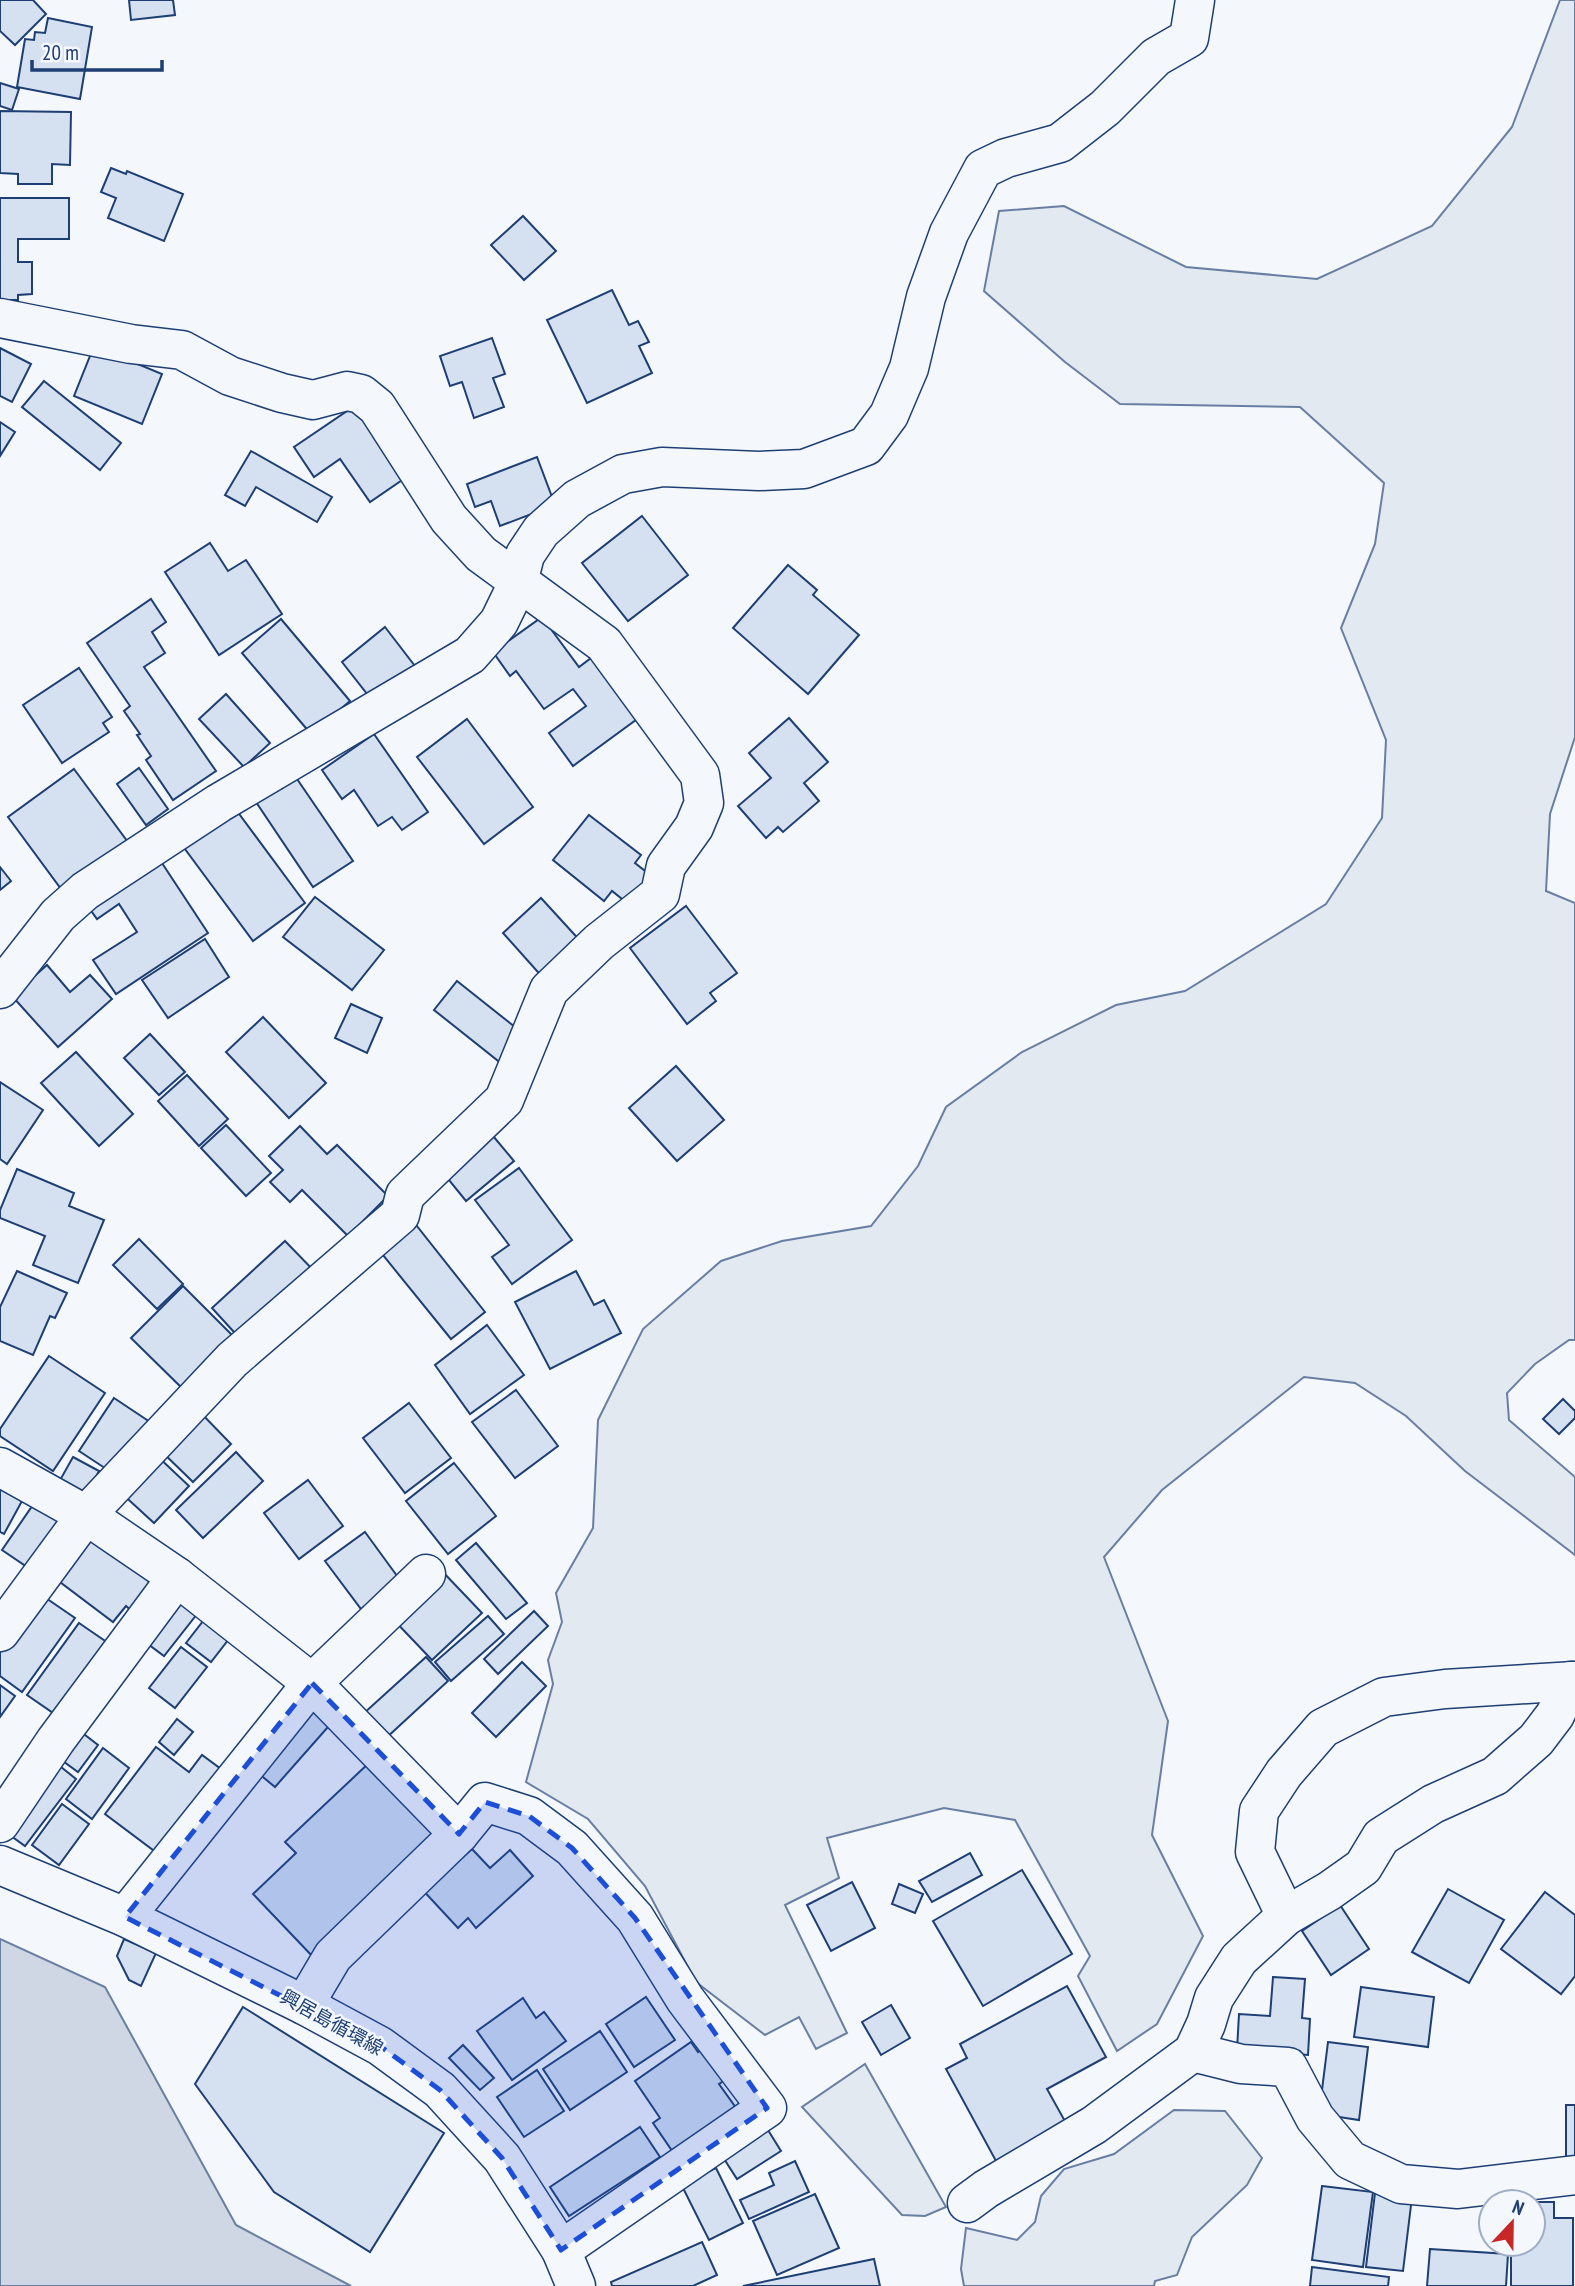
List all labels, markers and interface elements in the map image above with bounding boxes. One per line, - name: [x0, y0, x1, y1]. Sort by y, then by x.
- scale bar: [32, 28, 161, 72]
- text: 20 m: [42, 39, 79, 66]
- street label: 興居島循環線: [276, 1984, 388, 2060]
- north arrow: [1477, 2188, 1547, 2258]
- text: N: [1509, 2194, 1528, 2220]

